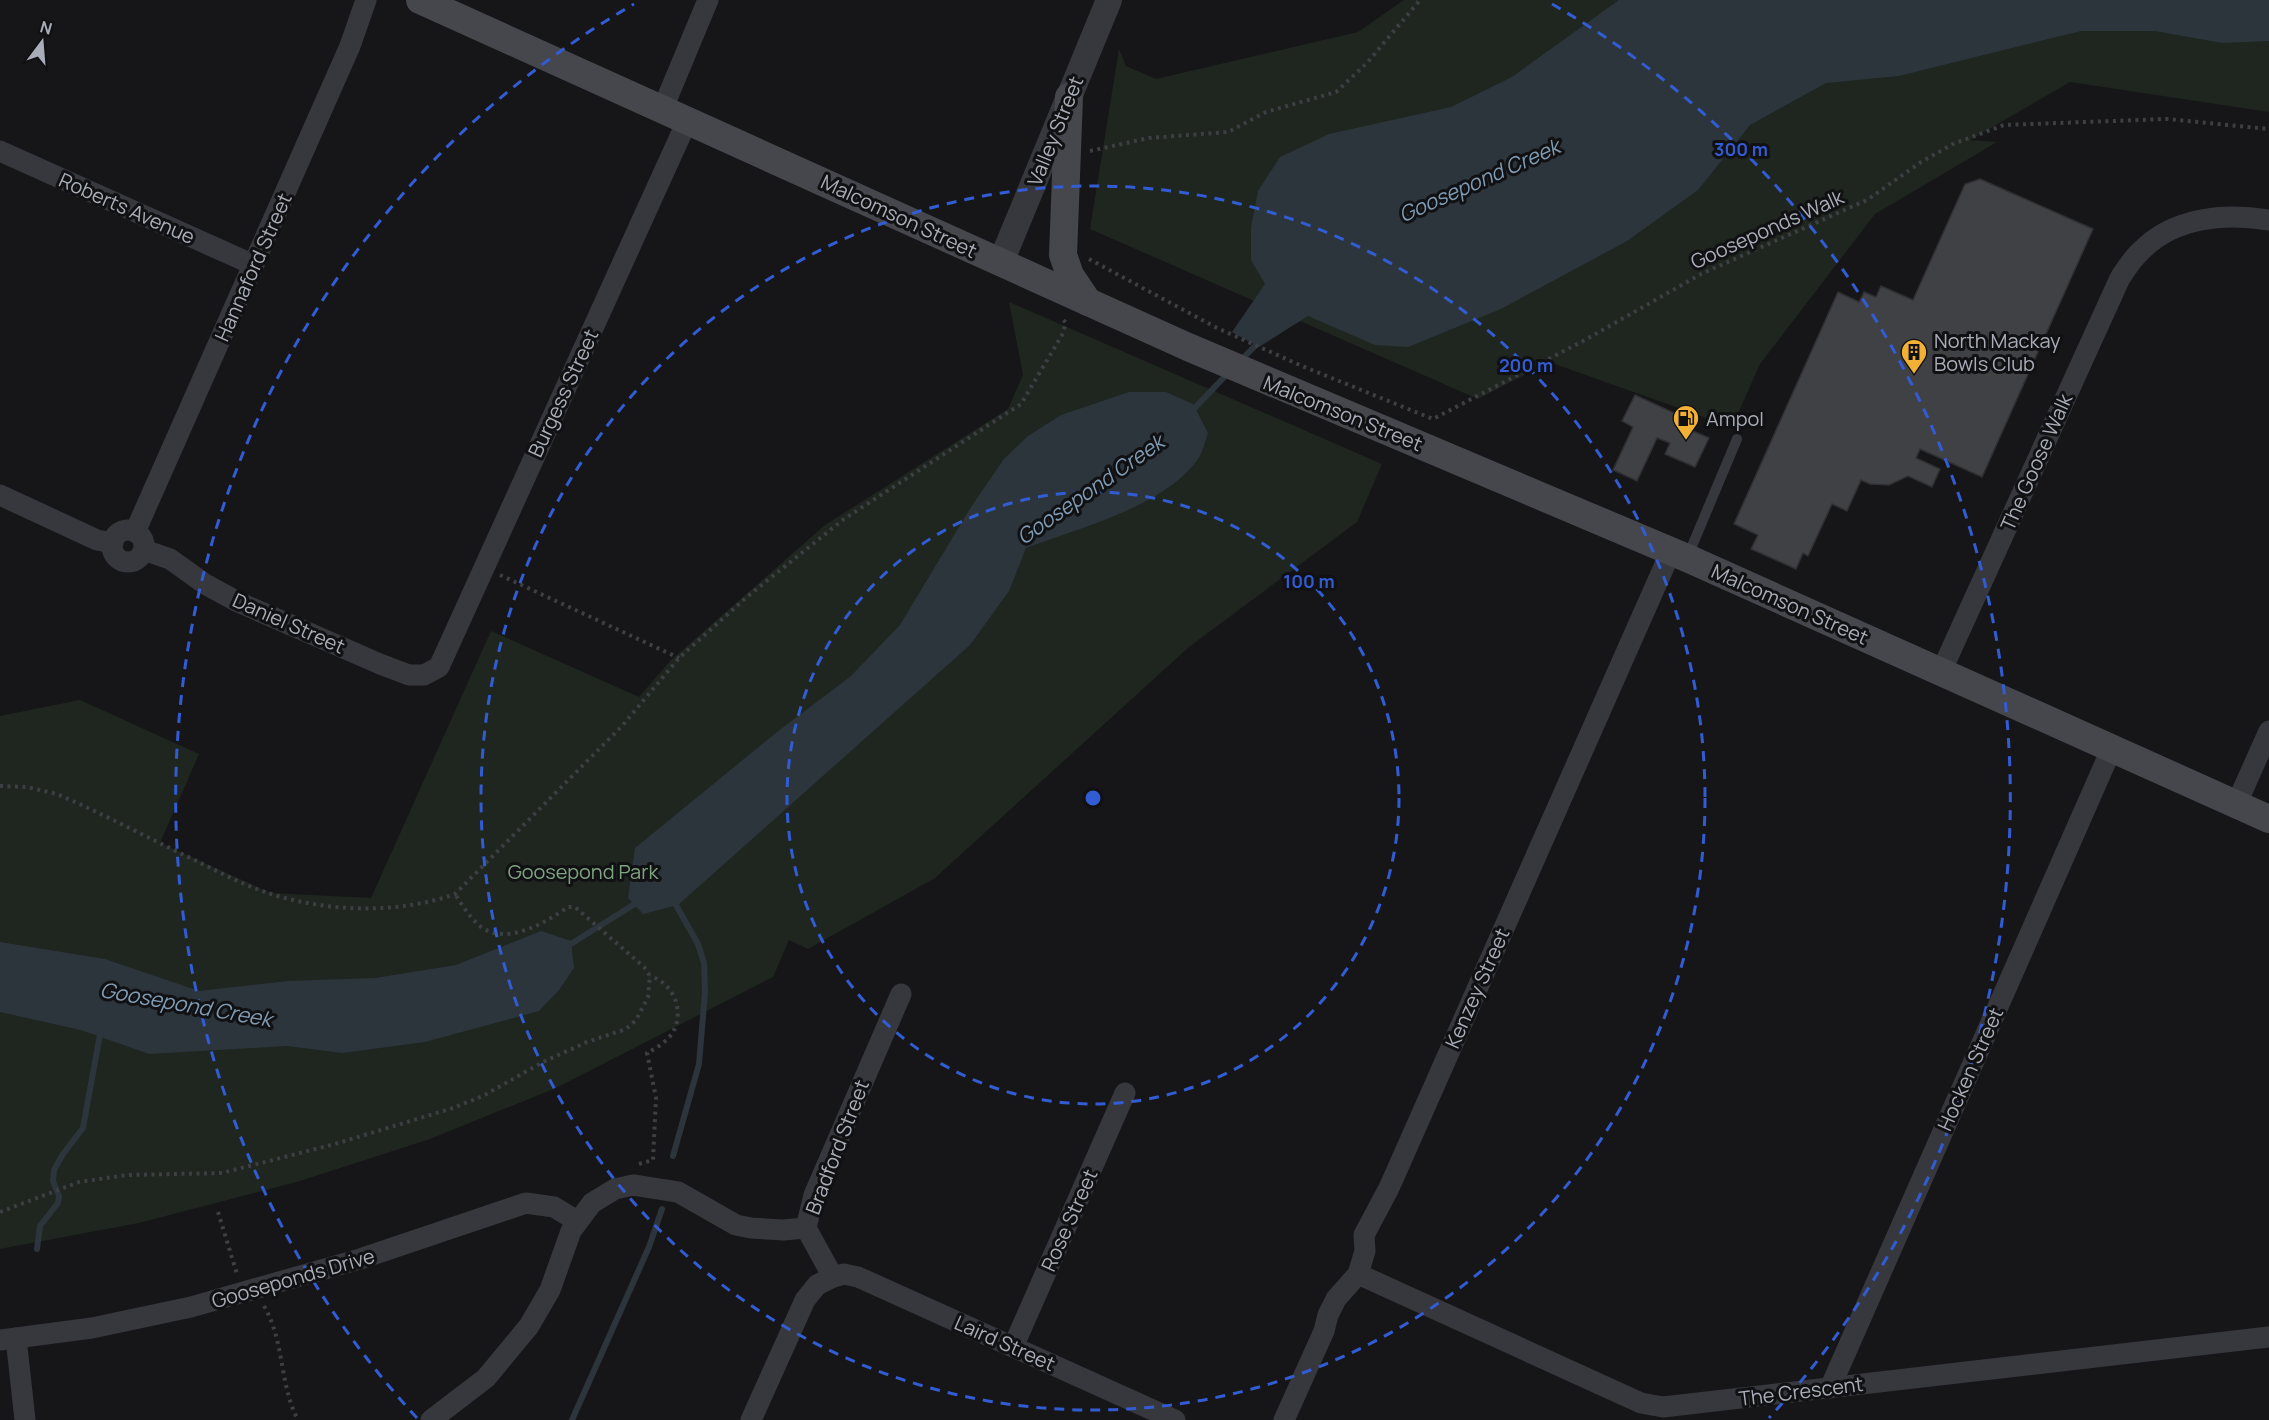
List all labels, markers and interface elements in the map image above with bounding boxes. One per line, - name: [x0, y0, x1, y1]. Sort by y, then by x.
- north arrow: [12, 12, 72, 72]
- text: N: [38, 15, 55, 40]
- street label: Valley Street: [1021, 72, 1089, 190]
- water label: Goosepond Creek: [1394, 131, 1566, 228]
- text: 300 m: [1714, 137, 1768, 161]
- street label: Roberts Avenue: [55, 166, 199, 250]
- street label: Malcomson Street: [817, 168, 981, 264]
- street label: Gooseponds Walk: [1686, 183, 1849, 275]
- street label: Hannaford Street: [208, 189, 298, 345]
- street label: Burgess Street: [522, 325, 604, 461]
- place label: North Mackay Bowls Club: [1934, 327, 2061, 377]
- building icon: North Mackay Bowls Club: [1899, 337, 1929, 375]
- text: 200 m: [1499, 353, 1553, 377]
- street label: Malcomson Street: [1260, 369, 1426, 457]
- street label: The Goose Walk: [1994, 388, 2079, 535]
- fuel station icon: Ampol: [1671, 403, 1701, 441]
- place label: Ampol: [1706, 405, 1764, 432]
- water label: Goosepond Creek: [1011, 426, 1171, 550]
- street label: Malcomson Street: [1707, 557, 1873, 651]
- text: 100 m: [1283, 569, 1335, 593]
- street label: Daniel Street: [229, 586, 349, 660]
- centre of rings: [1083, 788, 1103, 808]
- park label: Goosepond Park: [508, 858, 659, 885]
- street label: Kenzey Street: [1438, 924, 1516, 1052]
- water label: Goosepond Creek: [98, 975, 277, 1033]
- street label: Hocken Street: [1931, 1003, 2009, 1135]
- street label: Bradford Street: [799, 1076, 875, 1218]
- street label: Rose Street: [1034, 1165, 1104, 1275]
- street label: Gooseponds Drive: [208, 1242, 378, 1314]
- street label: Laird Street: [950, 1309, 1060, 1377]
- street label: The Crescent: [1737, 1370, 1865, 1412]

